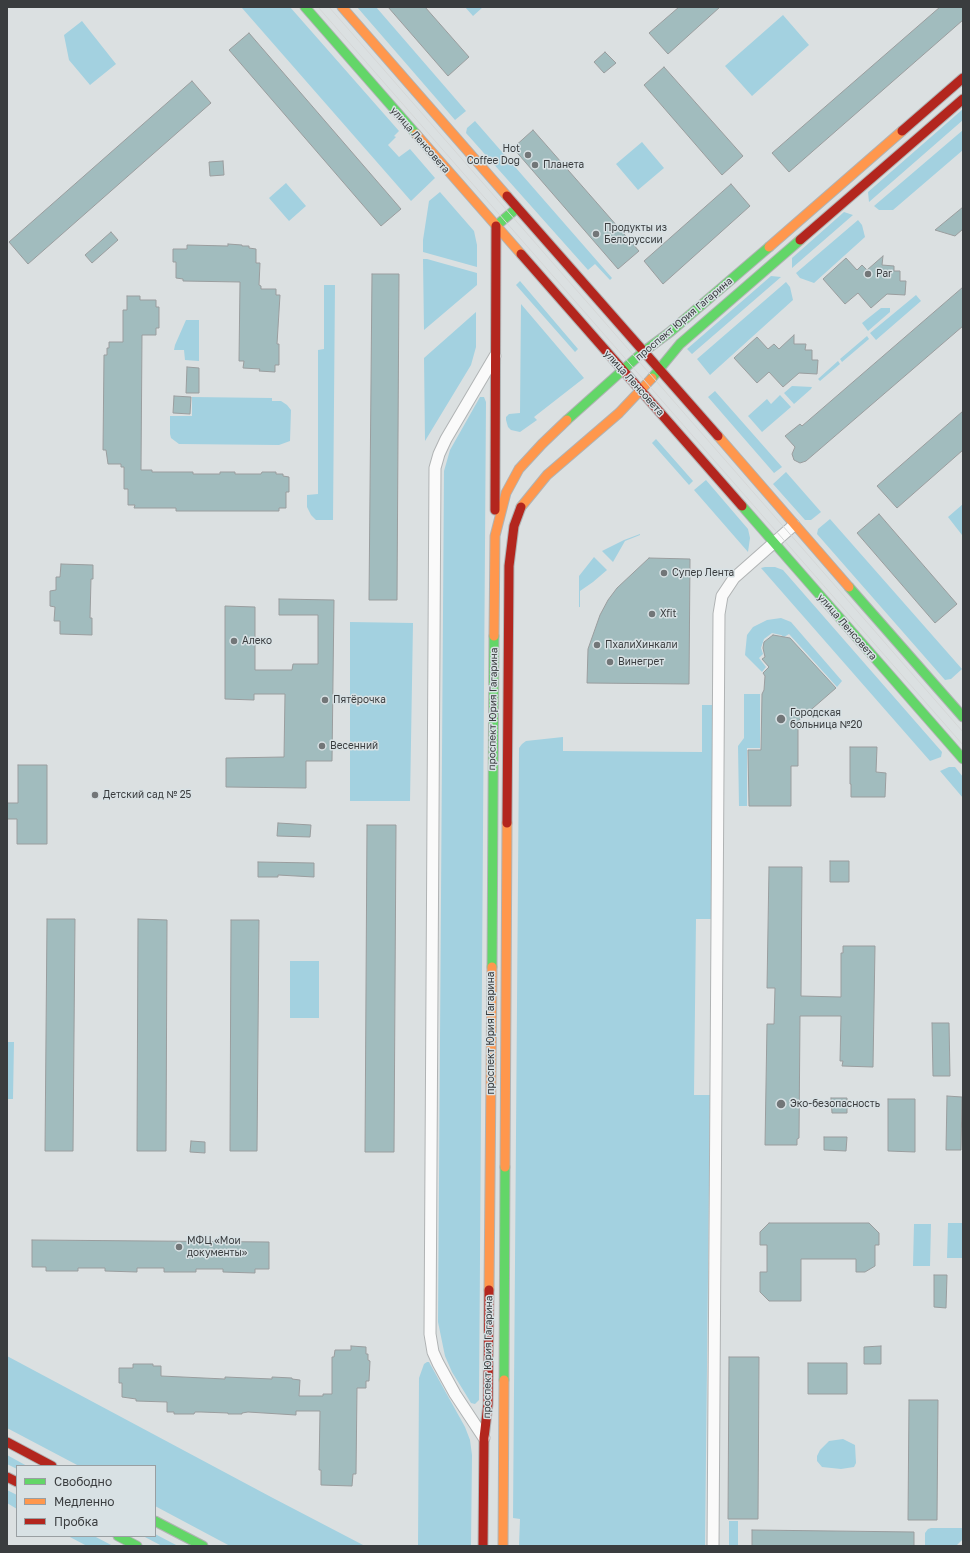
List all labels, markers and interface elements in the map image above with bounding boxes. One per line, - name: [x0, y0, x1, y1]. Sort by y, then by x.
- street label: улица Ленсовета: [388, 104, 452, 176]
- place label: Hot Coffee Dog: [467, 143, 520, 166]
- marker: Hot Coffee Dog: [523, 150, 533, 160]
- place label: Планета: [543, 159, 584, 171]
- marker: Планета: [530, 160, 540, 170]
- place label: Продукты из Белоруссии: [604, 222, 667, 246]
- marker: Продукты из Белоруссии: [591, 229, 601, 239]
- place label: Par: [876, 268, 892, 280]
- marker: Par: [863, 269, 873, 279]
- street label: проспект Юрия Гагарина: [633, 275, 735, 363]
- street label: улица Ленсовета: [601, 348, 667, 418]
- place label: Супер Лента: [672, 567, 734, 579]
- marker: Супер Лента: [659, 568, 669, 578]
- street label: улица Ленсовета: [815, 591, 879, 663]
- place label: Xfit: [660, 608, 677, 620]
- marker: Xfit: [647, 609, 657, 619]
- place label: Алеко: [242, 635, 272, 647]
- marker: Алеко: [229, 636, 239, 646]
- place label: ПхалиХинкали: [605, 639, 678, 651]
- marker: ПхалиХинкали: [592, 640, 602, 650]
- street label: проспект Юрия Гагарина: [486, 648, 500, 770]
- place label: Винегрет: [618, 656, 664, 668]
- marker: Винегрет: [605, 657, 615, 667]
- place label: Пятёрочка: [333, 694, 386, 706]
- marker: Пятёрочка: [320, 695, 330, 705]
- place label: Городская больница №20: [790, 707, 863, 730]
- marker: Городская больница №20: [775, 713, 787, 725]
- place label: Весенний: [330, 740, 378, 752]
- marker: Весенний: [317, 741, 327, 751]
- place label: Детский сад № 25: [103, 789, 191, 801]
- marker: Детский сад № 25: [90, 790, 100, 800]
- street label: проспект Юрия Гагарина: [485, 972, 497, 1094]
- marker: Эко-безопасность: [775, 1098, 787, 1110]
- place label: Эко-безопасность: [790, 1098, 880, 1110]
- place label: МФЦ «Мои документы»: [187, 1235, 247, 1258]
- marker: МФЦ «Мои документы»: [174, 1242, 184, 1252]
- street label: проспект Юрия Гагарина: [481, 1296, 495, 1418]
- legend: [16, 1465, 156, 1537]
- text: Свободно: [54, 1474, 112, 1489]
- text: Медленно: [54, 1494, 114, 1509]
- text: Пробка: [54, 1514, 98, 1529]

